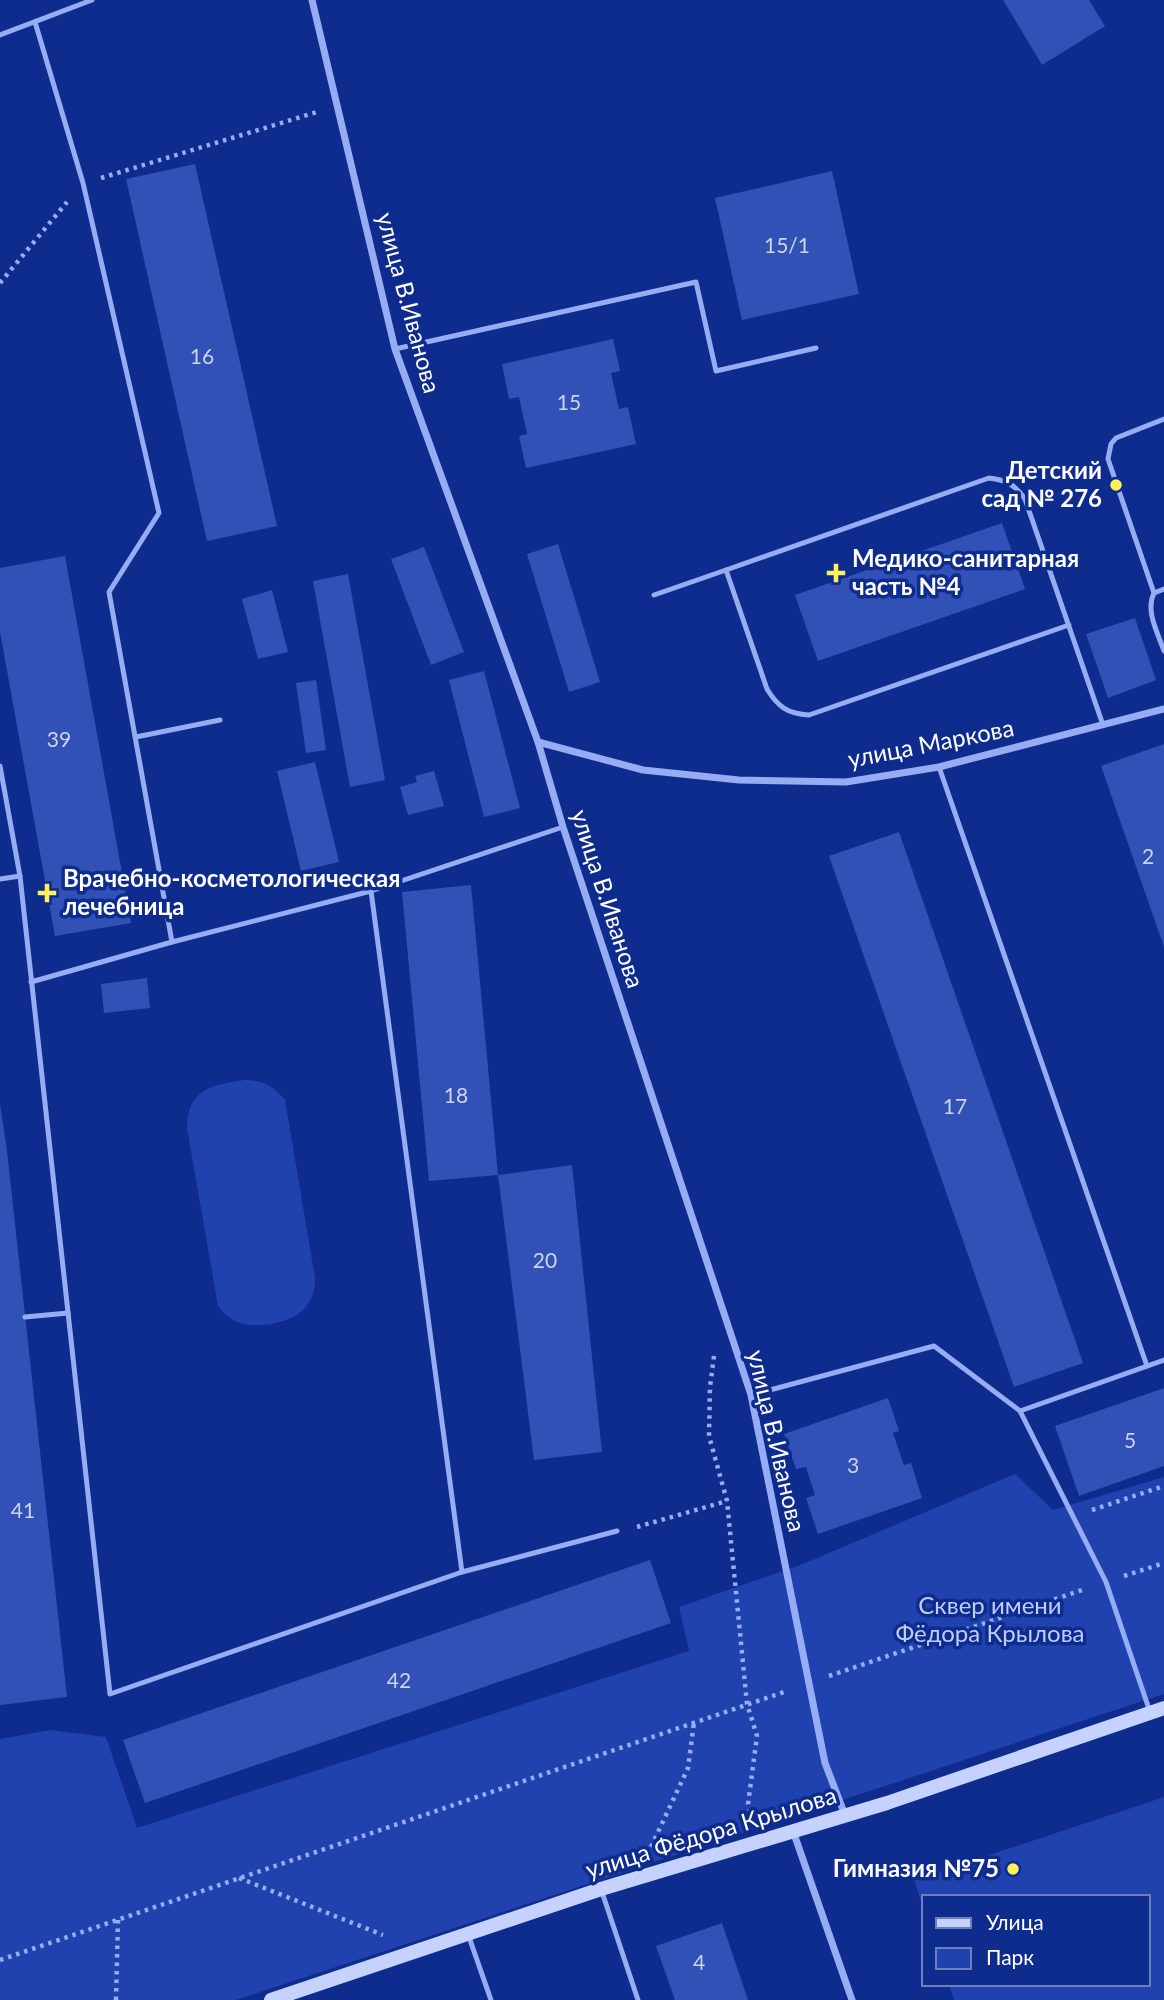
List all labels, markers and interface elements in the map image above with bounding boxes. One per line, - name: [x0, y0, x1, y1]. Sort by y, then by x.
- street label: улица В.Иванова: [371, 209, 448, 396]
- house number: 15/1: [764, 232, 810, 257]
- house number: 16: [190, 343, 214, 368]
- house number: 15: [557, 389, 581, 414]
- place label: Детский сад № 276: [981, 455, 1102, 512]
- marker: Детский сад № 276: [1108, 477, 1124, 493]
- place label: Медико-санитарная часть №4: [852, 543, 1079, 600]
- marker: Медико-санитарная часть №4: [826, 563, 846, 583]
- street label: улица Маркова: [845, 712, 1016, 773]
- house number: 39: [47, 726, 71, 751]
- street label: улица В.Иванова: [566, 806, 651, 991]
- house number: 2: [1142, 843, 1154, 868]
- place label: Врачебно-косметологическая лечебница: [63, 863, 400, 920]
- marker: Врачебно-косметологическая лечебница: [37, 883, 57, 903]
- house number: 18: [444, 1082, 468, 1107]
- house number: 17: [943, 1093, 967, 1118]
- house number: 20: [533, 1247, 557, 1272]
- street label: улица В.Иванова: [742, 1347, 812, 1534]
- house number: 5: [1124, 1427, 1136, 1452]
- house number: 3: [847, 1452, 859, 1477]
- house number: 41: [11, 1497, 35, 1522]
- park label: Сквер имени Фёдора Крылова: [895, 1590, 1085, 1647]
- house number: 42: [387, 1667, 411, 1692]
- street label: улица Фёдора Крылова: [582, 1780, 840, 1884]
- place label: Гимназия №75: [833, 1853, 999, 1882]
- marker: Гимназия №75: [1005, 1861, 1021, 1877]
- legend: [922, 1895, 1150, 1986]
- text: Улица: [986, 1909, 1044, 1934]
- text: Парк: [986, 1944, 1034, 1969]
- house number: 4: [693, 1949, 705, 1974]

